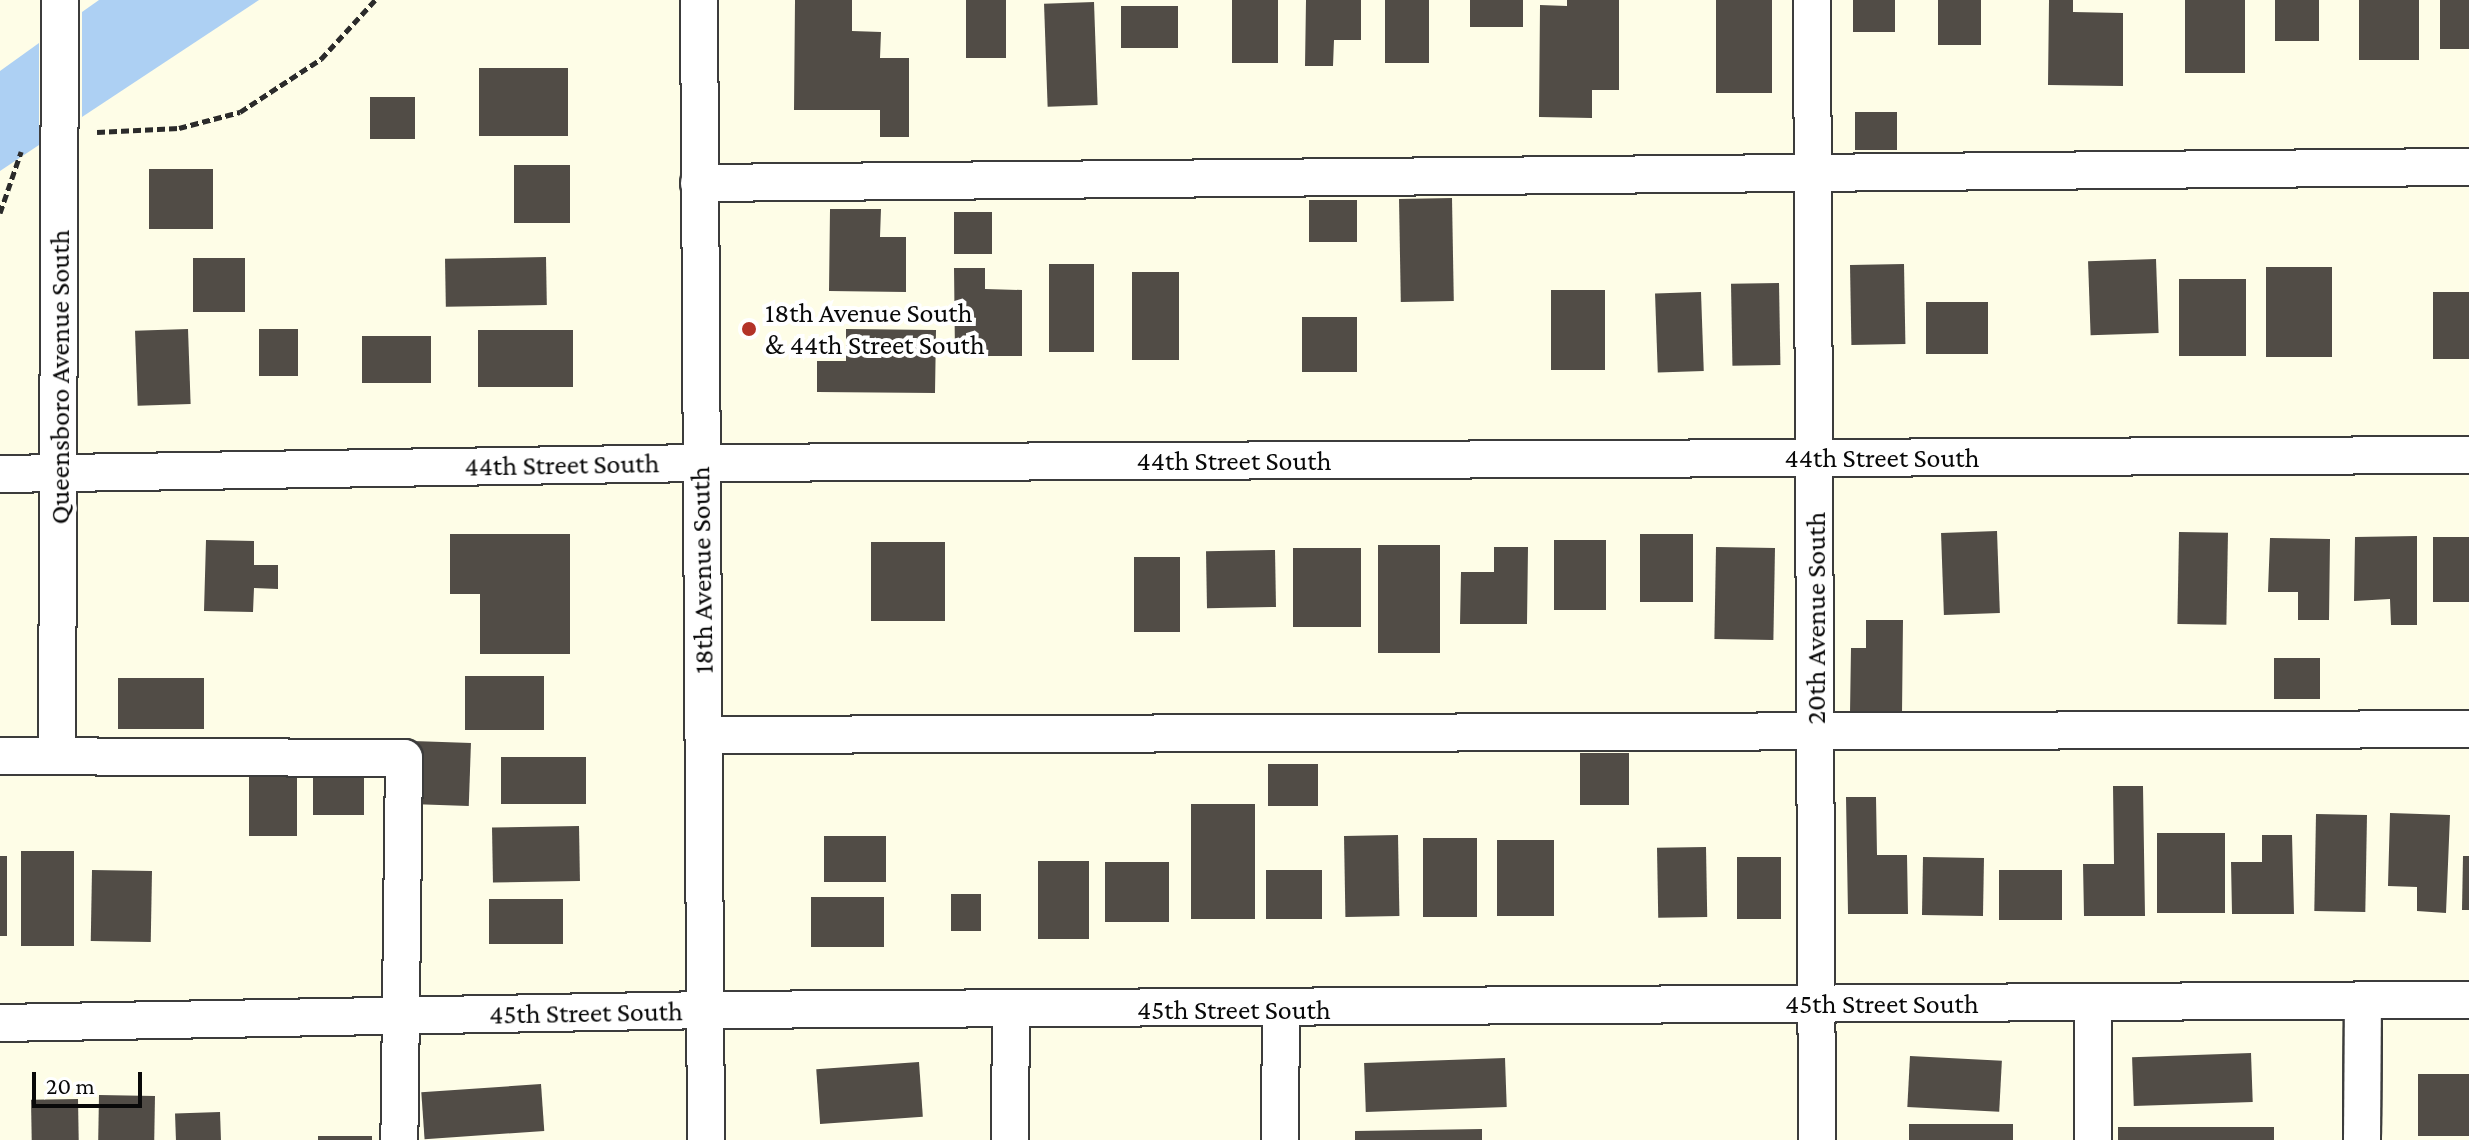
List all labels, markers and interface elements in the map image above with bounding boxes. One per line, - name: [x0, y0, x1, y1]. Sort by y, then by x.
- street label: Queensboro Avenue South: [43, 230, 77, 524]
- place label: 18th Avenue South & 44th Street South: [765, 296, 985, 362]
- marker: 18th Avenue South & 44th Street South: [740, 320, 758, 338]
- street label: 44th Street South: [1784, 441, 1980, 475]
- street label: 44th Street South: [1136, 444, 1332, 478]
- street label: 44th Street South: [464, 446, 660, 484]
- street label: 18th Avenue South: [683, 466, 721, 674]
- street label: 20th Avenue South: [1799, 512, 1833, 724]
- street label: 45th Street South: [1785, 987, 1979, 1021]
- street label: 45th Street South: [1137, 993, 1331, 1027]
- street label: 45th Street South: [489, 995, 683, 1031]
- scale bar: [36, 1056, 146, 1106]
- text: 20 m: [46, 1072, 95, 1099]

